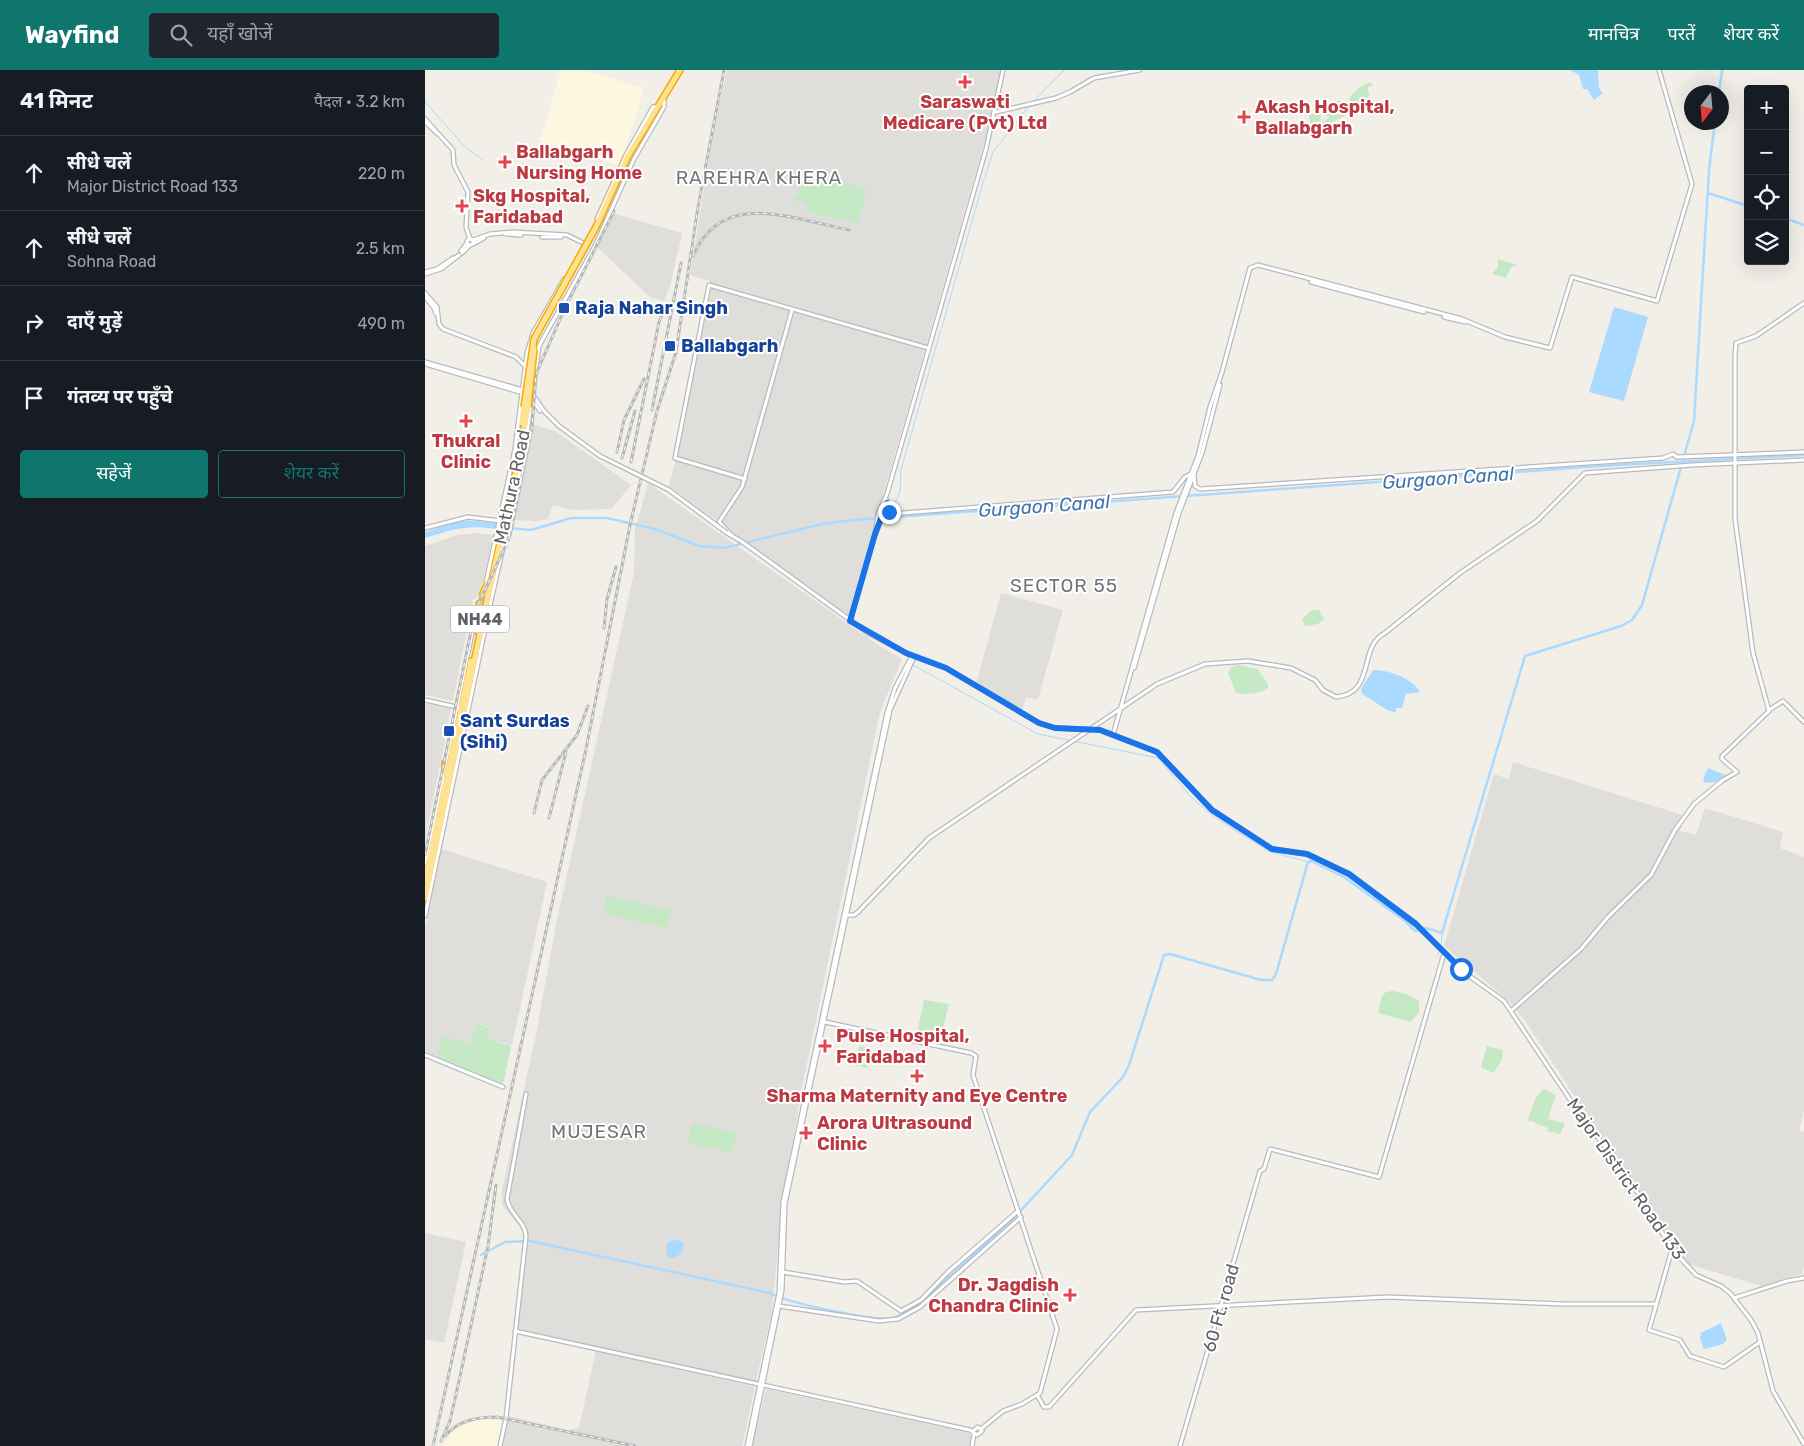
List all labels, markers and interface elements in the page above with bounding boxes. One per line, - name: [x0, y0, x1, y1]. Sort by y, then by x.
- search box: [149, 13, 499, 58]
- text: Wayfind: [25, 21, 119, 49]
- icon: search: [167, 21, 195, 49]
- text: यहाँ खोजें: [207, 22, 273, 45]
- text: मानचित्र: [1588, 23, 1640, 45]
- text: परतें: [1668, 23, 1695, 45]
- text: शेयर करें: [1723, 23, 1779, 45]
- marker: Saraswati Medicare (Pvt) Ltd: [958, 75, 972, 89]
- north arrow: [1684, 85, 1729, 130]
- map controls: [1744, 85, 1789, 265]
- button: +: [1744, 85, 1789, 130]
- text: 41 मिनट: [20, 88, 93, 113]
- place label: Saraswati Medicare (Pvt) Ltd: [883, 91, 1047, 134]
- text: पैदल · 3.2 km: [314, 92, 405, 111]
- place label: Akash Hospital, Ballabgarh: [1255, 96, 1394, 139]
- marker: Akash Hospital, Ballabgarh: [1237, 110, 1251, 124]
- button: −: [1744, 130, 1789, 175]
- place label: Ballabgarh Nursing Home: [516, 141, 642, 184]
- text: सीधे चलें: [67, 151, 131, 174]
- marker: Ballabgarh Nursing Home: [498, 155, 512, 169]
- icon: ahead: [20, 159, 48, 187]
- text: 220 m: [358, 164, 405, 183]
- district label: RAREHRA KHERA: [676, 166, 842, 189]
- button: locate: [1744, 175, 1789, 220]
- text: Major District Road 133: [67, 177, 238, 196]
- place label: Skg Hospital, Faridabad: [473, 185, 590, 228]
- marker: Skg Hospital, Faridabad: [455, 199, 469, 213]
- button: layers: [1744, 220, 1789, 265]
- text: सीधे चलें: [67, 226, 131, 249]
- icon: ahead: [20, 234, 48, 262]
- text: 2.5 km: [356, 239, 405, 258]
- text: Sohna Road: [67, 252, 156, 271]
- place label: Raja Nahar Singh: [575, 297, 728, 319]
- marker: Raja Nahar Singh: [557, 301, 571, 315]
- icon: right: [20, 309, 48, 337]
- text: दाएँ मुड़ें: [67, 310, 122, 333]
- text: 490 m: [357, 314, 405, 333]
- place label: Ballabgarh: [681, 335, 778, 357]
- marker: Ballabgarh: [663, 339, 677, 353]
- icon: arrive: [20, 384, 48, 412]
- text: गंतव्य पर पहुँचे: [67, 385, 173, 408]
- marker: Thukral Clinic: [459, 414, 473, 428]
- street label: Mathura Road: [489, 428, 535, 546]
- place label: Thukral Clinic: [432, 430, 500, 473]
- button: सहेजें: [20, 450, 208, 498]
- button: शेयर करें: [218, 450, 405, 498]
- water label: Gurgaon Canal: [1381, 462, 1515, 494]
- water label: Gurgaon Canal: [977, 490, 1111, 522]
- route end: [878, 501, 901, 524]
- district label: SECTOR 55: [1010, 574, 1118, 597]
- road number: NH44: [451, 606, 509, 632]
- place label: Sant Surdas (Sihi): [460, 710, 570, 753]
- marker: Sant Surdas (Sihi): [442, 724, 456, 738]
- route start: [1450, 958, 1473, 981]
- place label: Pulse Hospital, Faridabad: [836, 1025, 969, 1068]
- marker: Pulse Hospital, Faridabad: [818, 1039, 832, 1053]
- marker: Sharma Maternity and Eye Centre: [910, 1069, 924, 1083]
- place label: Sharma Maternity and Eye Centre: [767, 1085, 1068, 1107]
- street label: Major District Road 133: [1562, 1094, 1690, 1264]
- place label: Arora Ultrasound Clinic: [817, 1112, 972, 1155]
- district label: MUJESAR: [551, 1120, 647, 1143]
- marker: Arora Ultrasound Clinic: [799, 1126, 813, 1140]
- street label: 60 Ft. road: [1198, 1261, 1244, 1355]
- place label: Dr. Jagdish Chandra Clinic: [928, 1274, 1059, 1317]
- marker: Dr. Jagdish Chandra Clinic: [1063, 1288, 1077, 1302]

